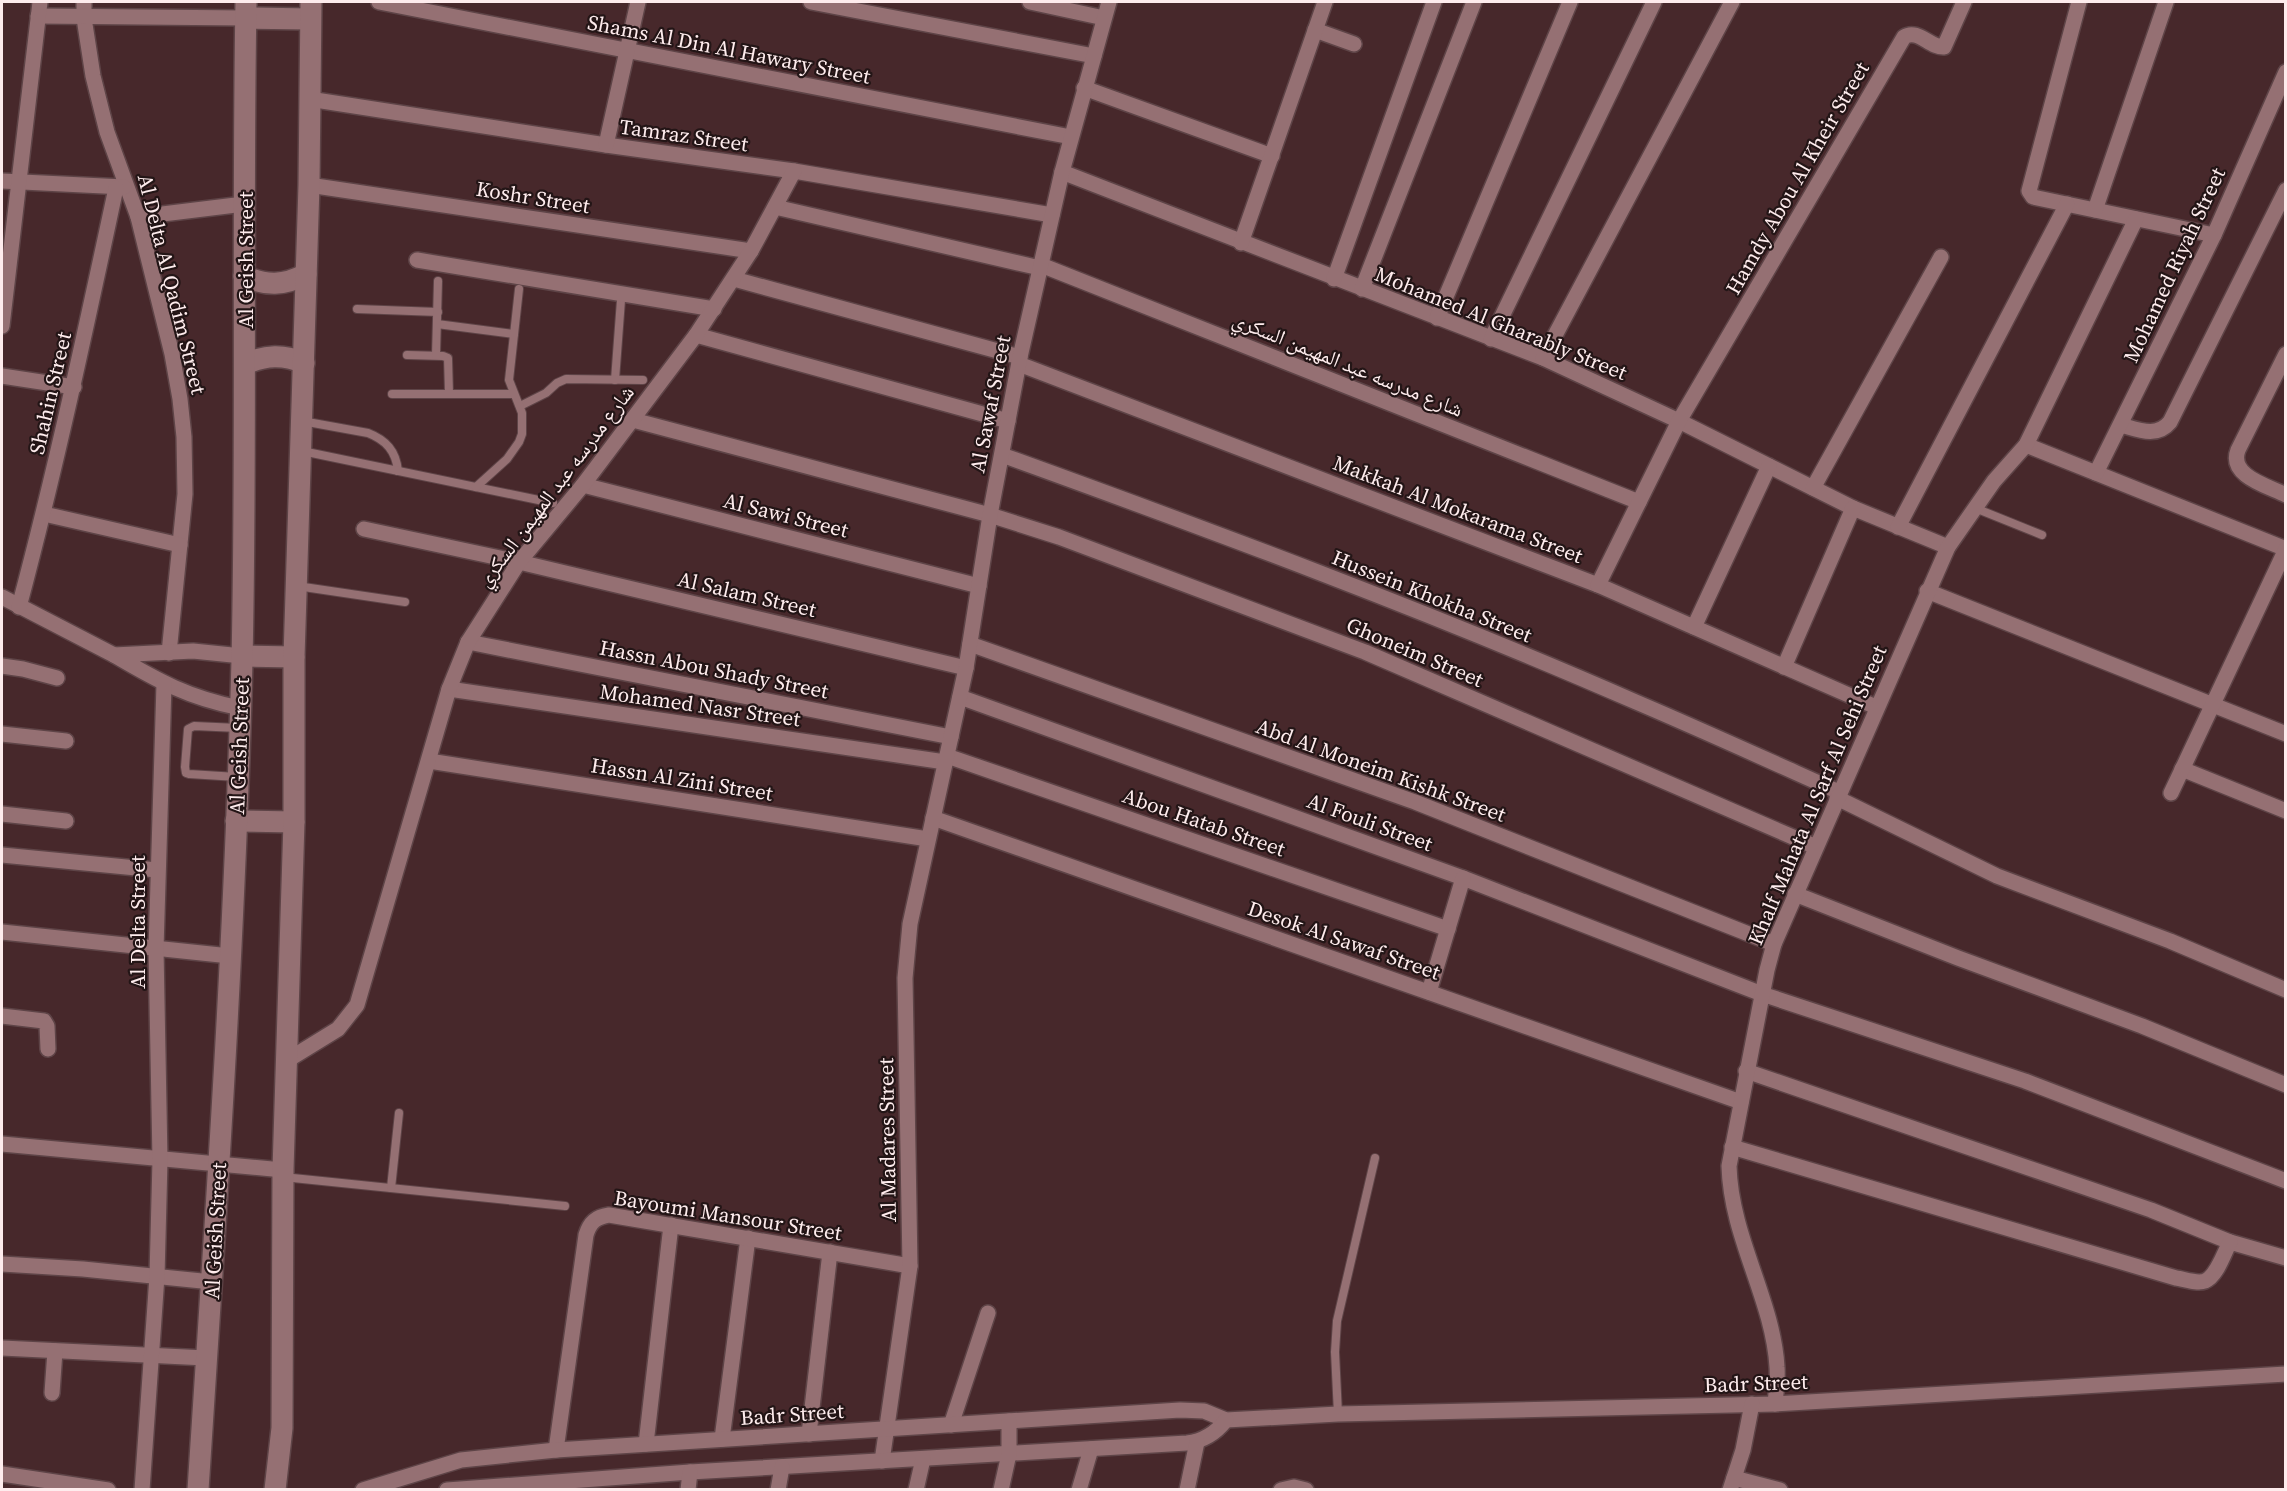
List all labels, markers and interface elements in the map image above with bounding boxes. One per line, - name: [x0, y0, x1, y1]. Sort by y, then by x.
- street label: Shams Al Din Al Hawary Street: [585, 7, 873, 91]
- street label: Hamdy Abou Al Kheir Street: [1718, 56, 1876, 300]
- street label: Tamraz Street: [618, 112, 750, 158]
- street label: Mohamed Riyah Street: [2116, 163, 2232, 367]
- street label: Al Delta Al Qadim Street: [131, 171, 213, 397]
- street label: Koshr Street: [474, 174, 592, 220]
- street label: Al Geish Street: [231, 191, 260, 329]
- street label: Mohamed Al Gharably Street: [1371, 259, 1631, 387]
- street label: شارع مدرسه عبد المهيمن السكري: [1228, 304, 1468, 426]
- street label: Shahin Street: [22, 329, 78, 457]
- street label: Al Sawaf Street: [962, 333, 1018, 475]
- street label: شارع مدرسه عبد المهيمن السكري: [469, 379, 643, 594]
- street label: Makkah Al Mokarama Street: [1329, 448, 1587, 570]
- street label: Al Sawi Street: [721, 485, 852, 545]
- street label: Hussein Khokha Street: [1328, 543, 1536, 649]
- street label: Al Salam Street: [675, 564, 819, 624]
- street label: Ghoneim Street: [1342, 610, 1488, 694]
- street label: Hassn Abou Shady Street: [597, 633, 831, 705]
- street label: Khalf Mahata Al Sarf Al Sehi Street: [1741, 641, 1893, 949]
- street label: Al Geish Street: [222, 677, 256, 815]
- street label: Mohamed Nasr Street: [598, 677, 802, 733]
- street label: Abd Al Moneim Kishk Street: [1252, 711, 1510, 829]
- street label: Hassn Al Zini Street: [589, 750, 775, 808]
- street label: Abou Hatab Street: [1119, 781, 1289, 863]
- street label: Al Fouli Street: [1303, 786, 1437, 858]
- street label: Al Delta Street: [123, 855, 152, 989]
- street label: Desok Al Sawaf Street: [1244, 893, 1444, 987]
- street label: Al Madares Street: [871, 1057, 903, 1222]
- street label: Al Geish Street: [197, 1162, 233, 1300]
- street label: Bayoumi Mansour Street: [612, 1183, 844, 1247]
- street label: Badr Street: [1704, 1367, 1809, 1399]
- street label: Badr Street: [739, 1396, 845, 1432]

